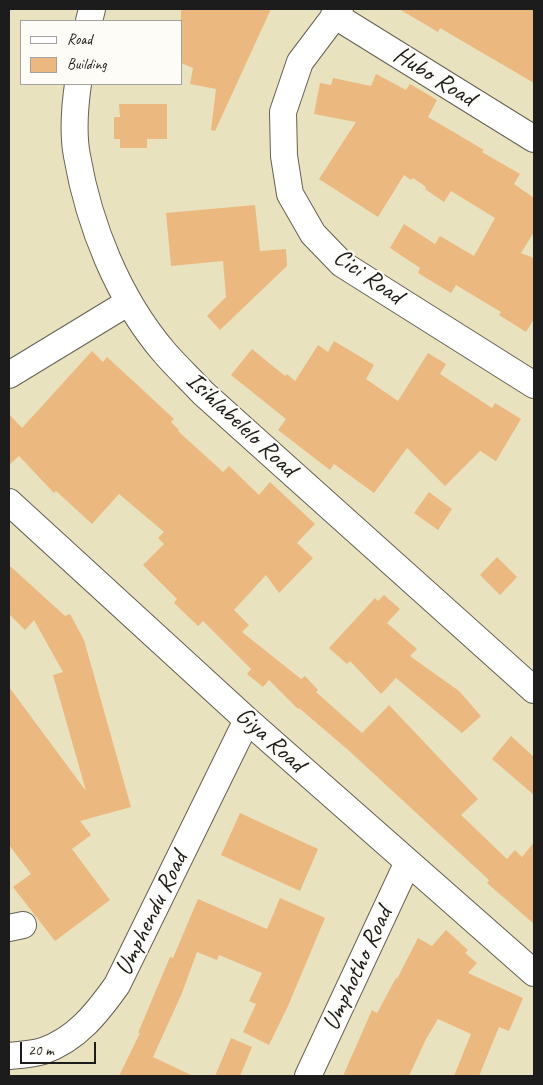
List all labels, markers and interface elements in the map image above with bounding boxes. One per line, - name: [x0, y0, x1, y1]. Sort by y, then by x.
- legend: [20, 20, 182, 85]
- text: Road: [67, 30, 92, 49]
- street label: Hubo Road: [388, 40, 480, 114]
- text: Building: [67, 55, 106, 74]
- street label: Cici Road: [327, 242, 409, 312]
- street label: Isihlabelelo Road: [179, 366, 303, 484]
- street label: Giya Road: [229, 701, 311, 779]
- street label: Umphendu Road: [109, 847, 195, 981]
- street label: Umphotho Road: [316, 902, 400, 1036]
- scale bar: [22, 1032, 99, 1064]
- text: 20 m: [28, 1041, 54, 1060]

